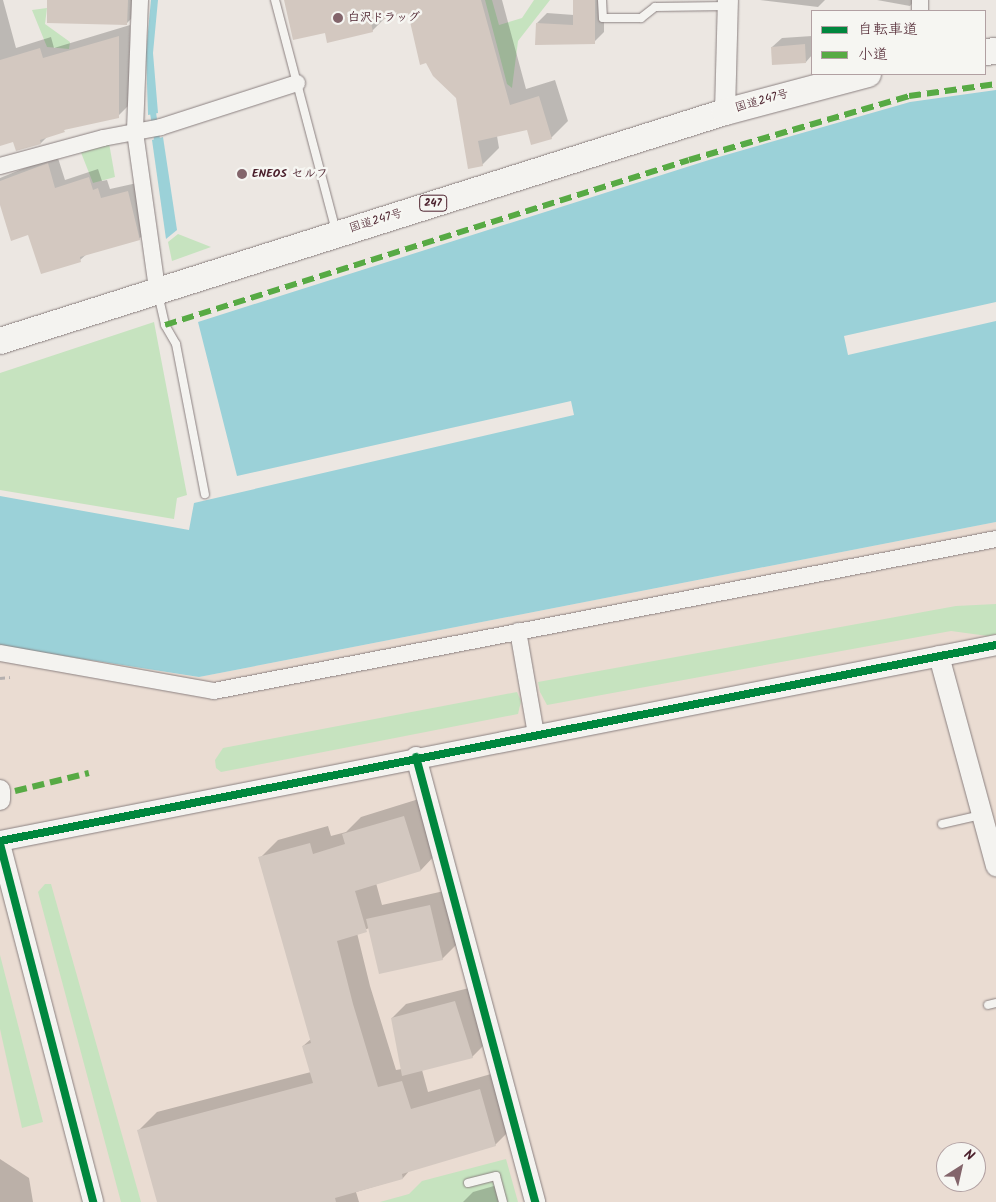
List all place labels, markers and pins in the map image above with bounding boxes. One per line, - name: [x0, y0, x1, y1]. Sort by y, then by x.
- place label: 白沢ドラッグ: [348, 11, 420, 25]
- marker: 白沢ドラッグ: [332, 12, 344, 24]
- place label: ENEOS セルフ: [252, 167, 327, 181]
- marker: ENEOS セルフ: [236, 168, 248, 180]

